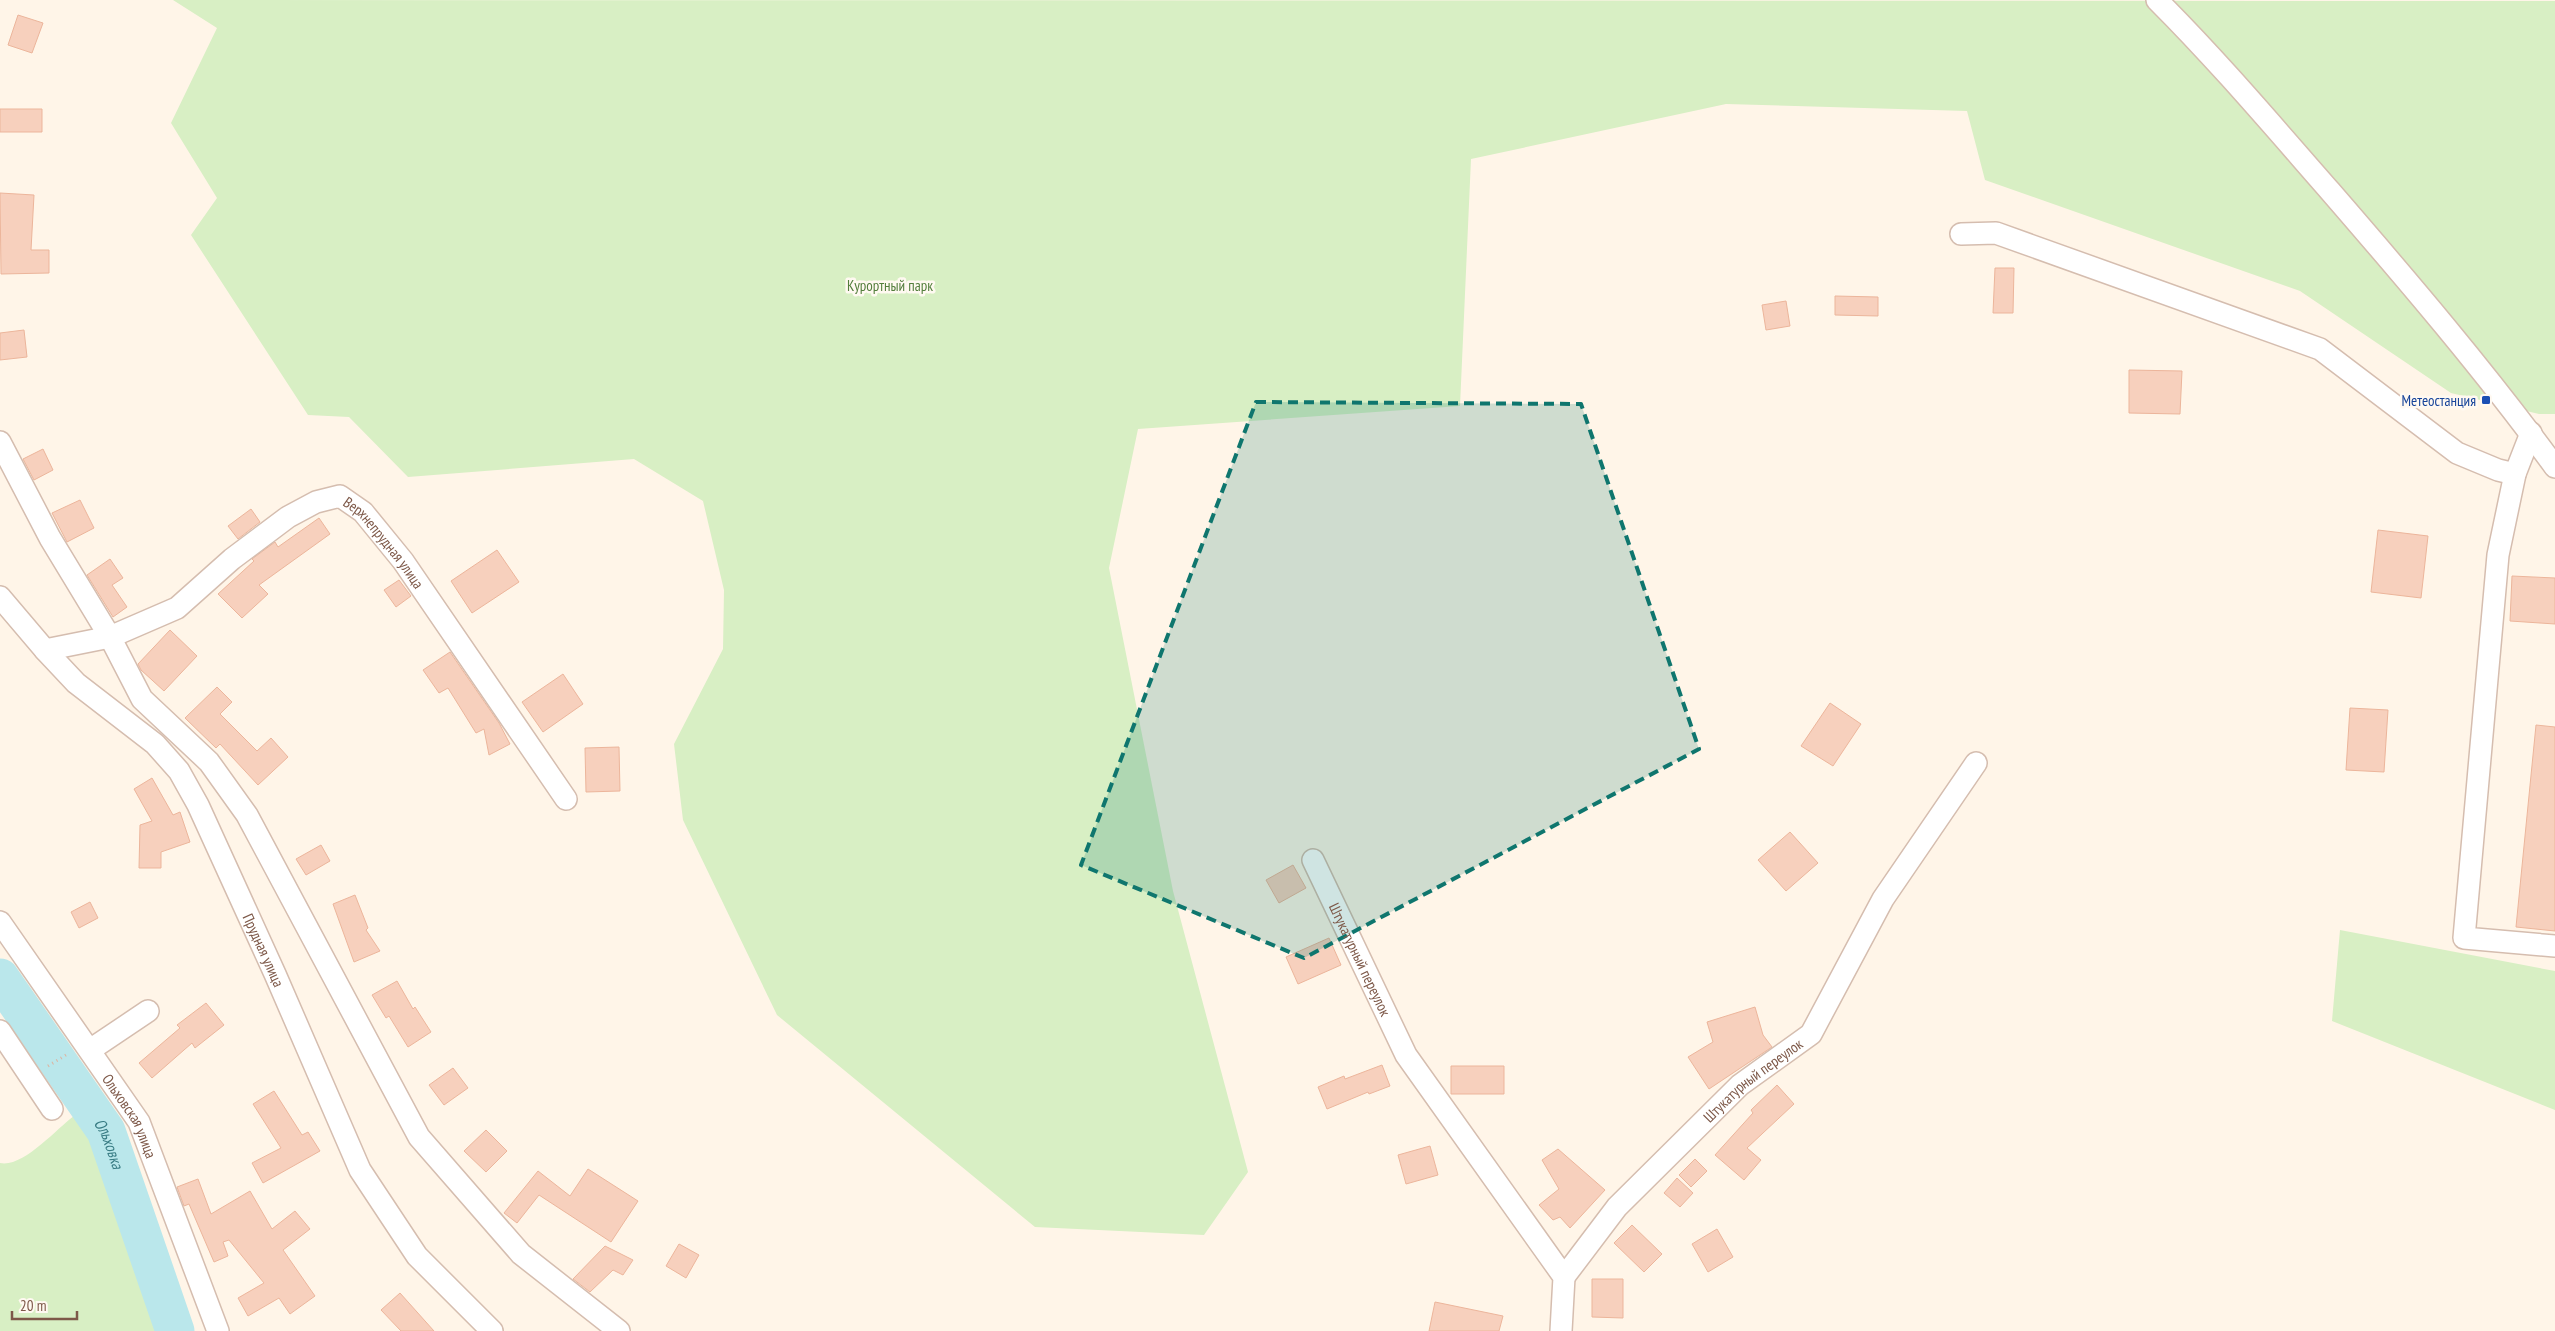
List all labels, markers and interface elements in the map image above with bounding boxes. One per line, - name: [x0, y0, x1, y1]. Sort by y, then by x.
- park label: Курортный парк: [847, 276, 933, 295]
- place label: Метеостанция: [2402, 391, 2476, 410]
- marker: Метеостанция: [2480, 394, 2492, 406]
- street label: Верхнепрудная улица: [340, 492, 428, 592]
- street label: Штукатурный переулок: [1325, 900, 1396, 1019]
- street label: Прудная улица: [239, 910, 289, 990]
- street label: Штукатурный переулок: [1699, 1034, 1806, 1126]
- street label: Ольховская улица: [99, 1070, 161, 1161]
- water label: Ольховка: [90, 1114, 129, 1173]
- scale bar: [12, 1288, 78, 1320]
- text: 20 m: [20, 1296, 46, 1315]

